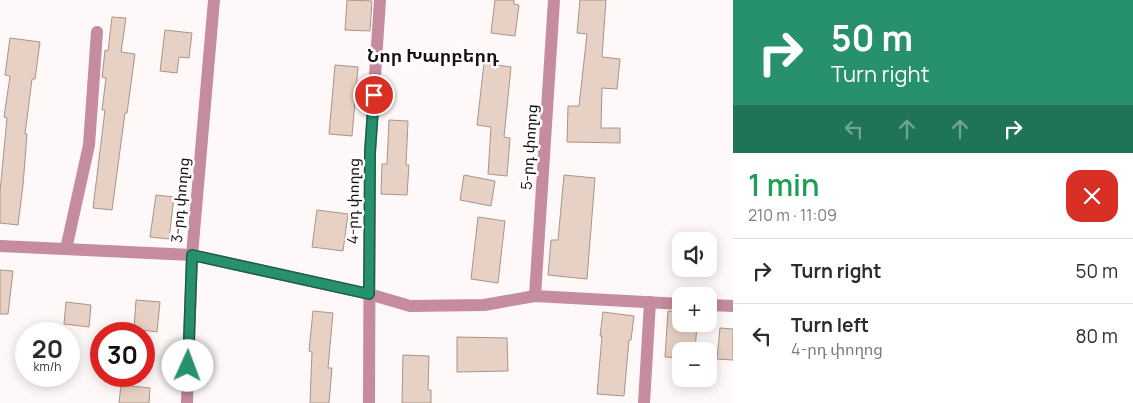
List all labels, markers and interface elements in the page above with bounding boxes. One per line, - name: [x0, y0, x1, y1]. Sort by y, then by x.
- text: 50 m: [831, 14, 913, 62]
- icon: right: [748, 20, 813, 85]
- district label: Նոր Խարբերդ: [367, 43, 499, 67]
- text: Turn right: [831, 59, 929, 89]
- pin: [353, 74, 395, 116]
- icon: arrive: [360, 81, 388, 109]
- street label: 5-րդ փողոց: [516, 103, 542, 191]
- icon: left: [840, 115, 868, 143]
- icon: ahead: [893, 115, 921, 143]
- icon: ahead: [946, 115, 974, 143]
- icon: right: [999, 115, 1027, 143]
- street label: 3-րդ փողոց: [166, 156, 194, 244]
- street label: 4-րդ փողոց: [342, 158, 364, 244]
- text: 1 min: [748, 164, 820, 205]
- button: close: [1066, 170, 1118, 222]
- text: 210 m · 11:09: [748, 204, 837, 226]
- map controls: [672, 232, 717, 387]
- button: sound: [672, 232, 717, 277]
- icon: right: [748, 257, 776, 285]
- text: Turn right: [791, 258, 881, 284]
- text: 50 m: [1076, 258, 1118, 284]
- button: +: [672, 287, 717, 332]
- text: Turn left: [791, 312, 869, 338]
- speed limit sign: 30: [90, 322, 155, 387]
- icon: left: [748, 322, 776, 350]
- text: 80 m: [1075, 323, 1118, 349]
- text: 20: [32, 331, 63, 366]
- text: 4-րդ փողոց: [791, 338, 883, 360]
- position arrow: [161, 339, 213, 391]
- button: −: [672, 342, 717, 387]
- text: km/h: [34, 358, 61, 375]

